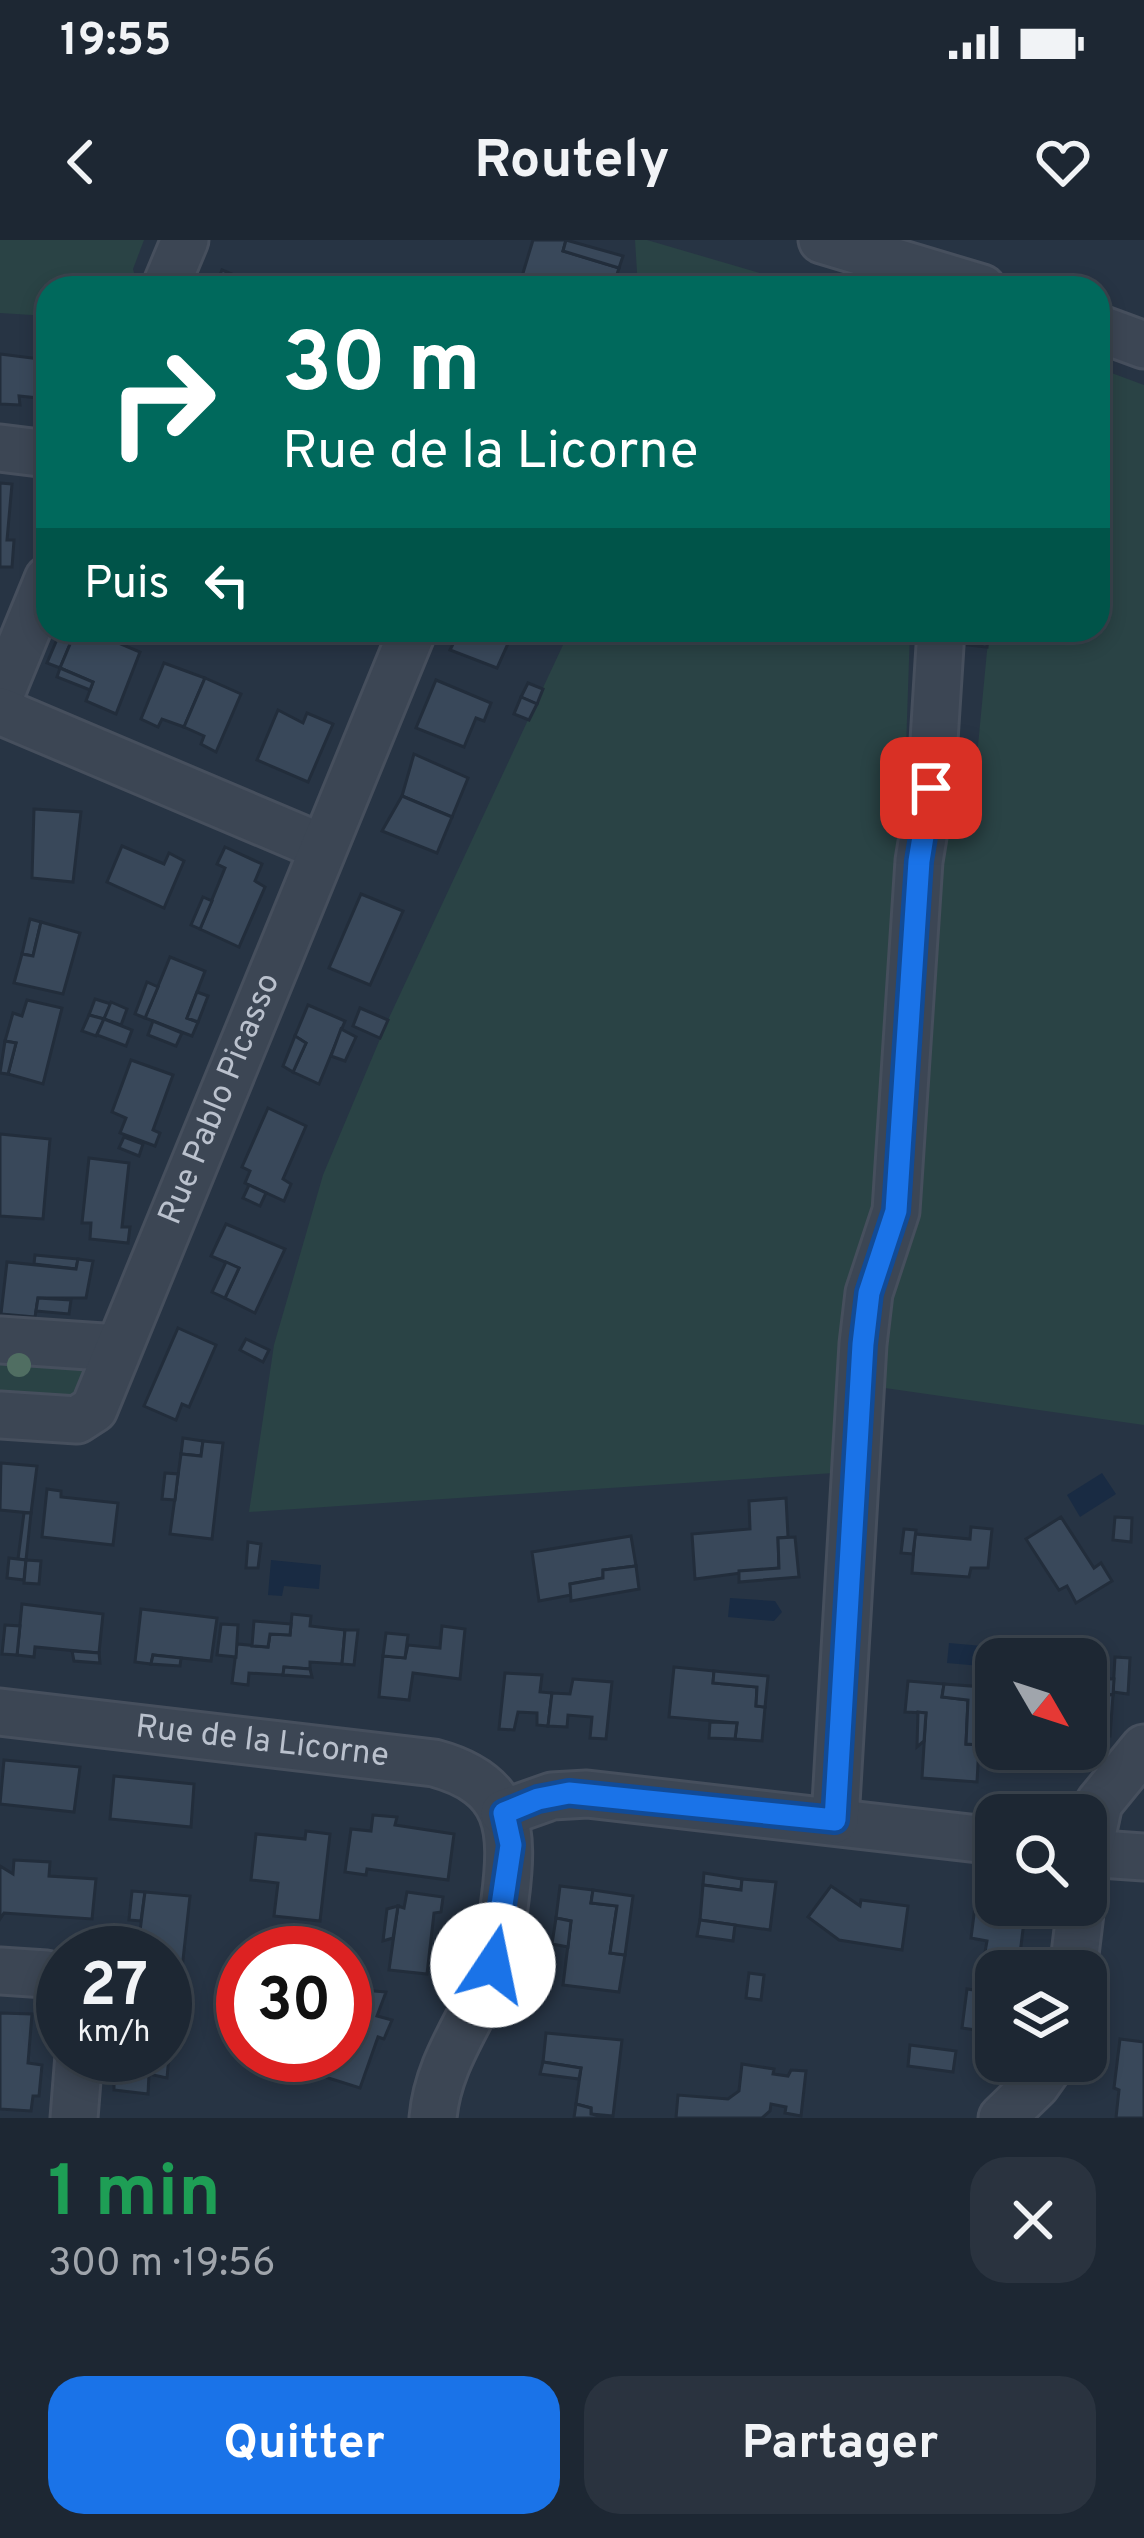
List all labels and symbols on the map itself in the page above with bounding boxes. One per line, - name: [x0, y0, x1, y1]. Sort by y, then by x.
- pin: [880, 737, 982, 839]
- street label: Rue Pablo Picasso: [151, 967, 291, 1231]
- north arrow: [975, 1638, 1107, 1770]
- street label: Rue de la Licorne: [133, 1707, 391, 1779]
- position arrow: [430, 1902, 556, 2028]
- speed limit sign: 30: [216, 1926, 372, 2082]

